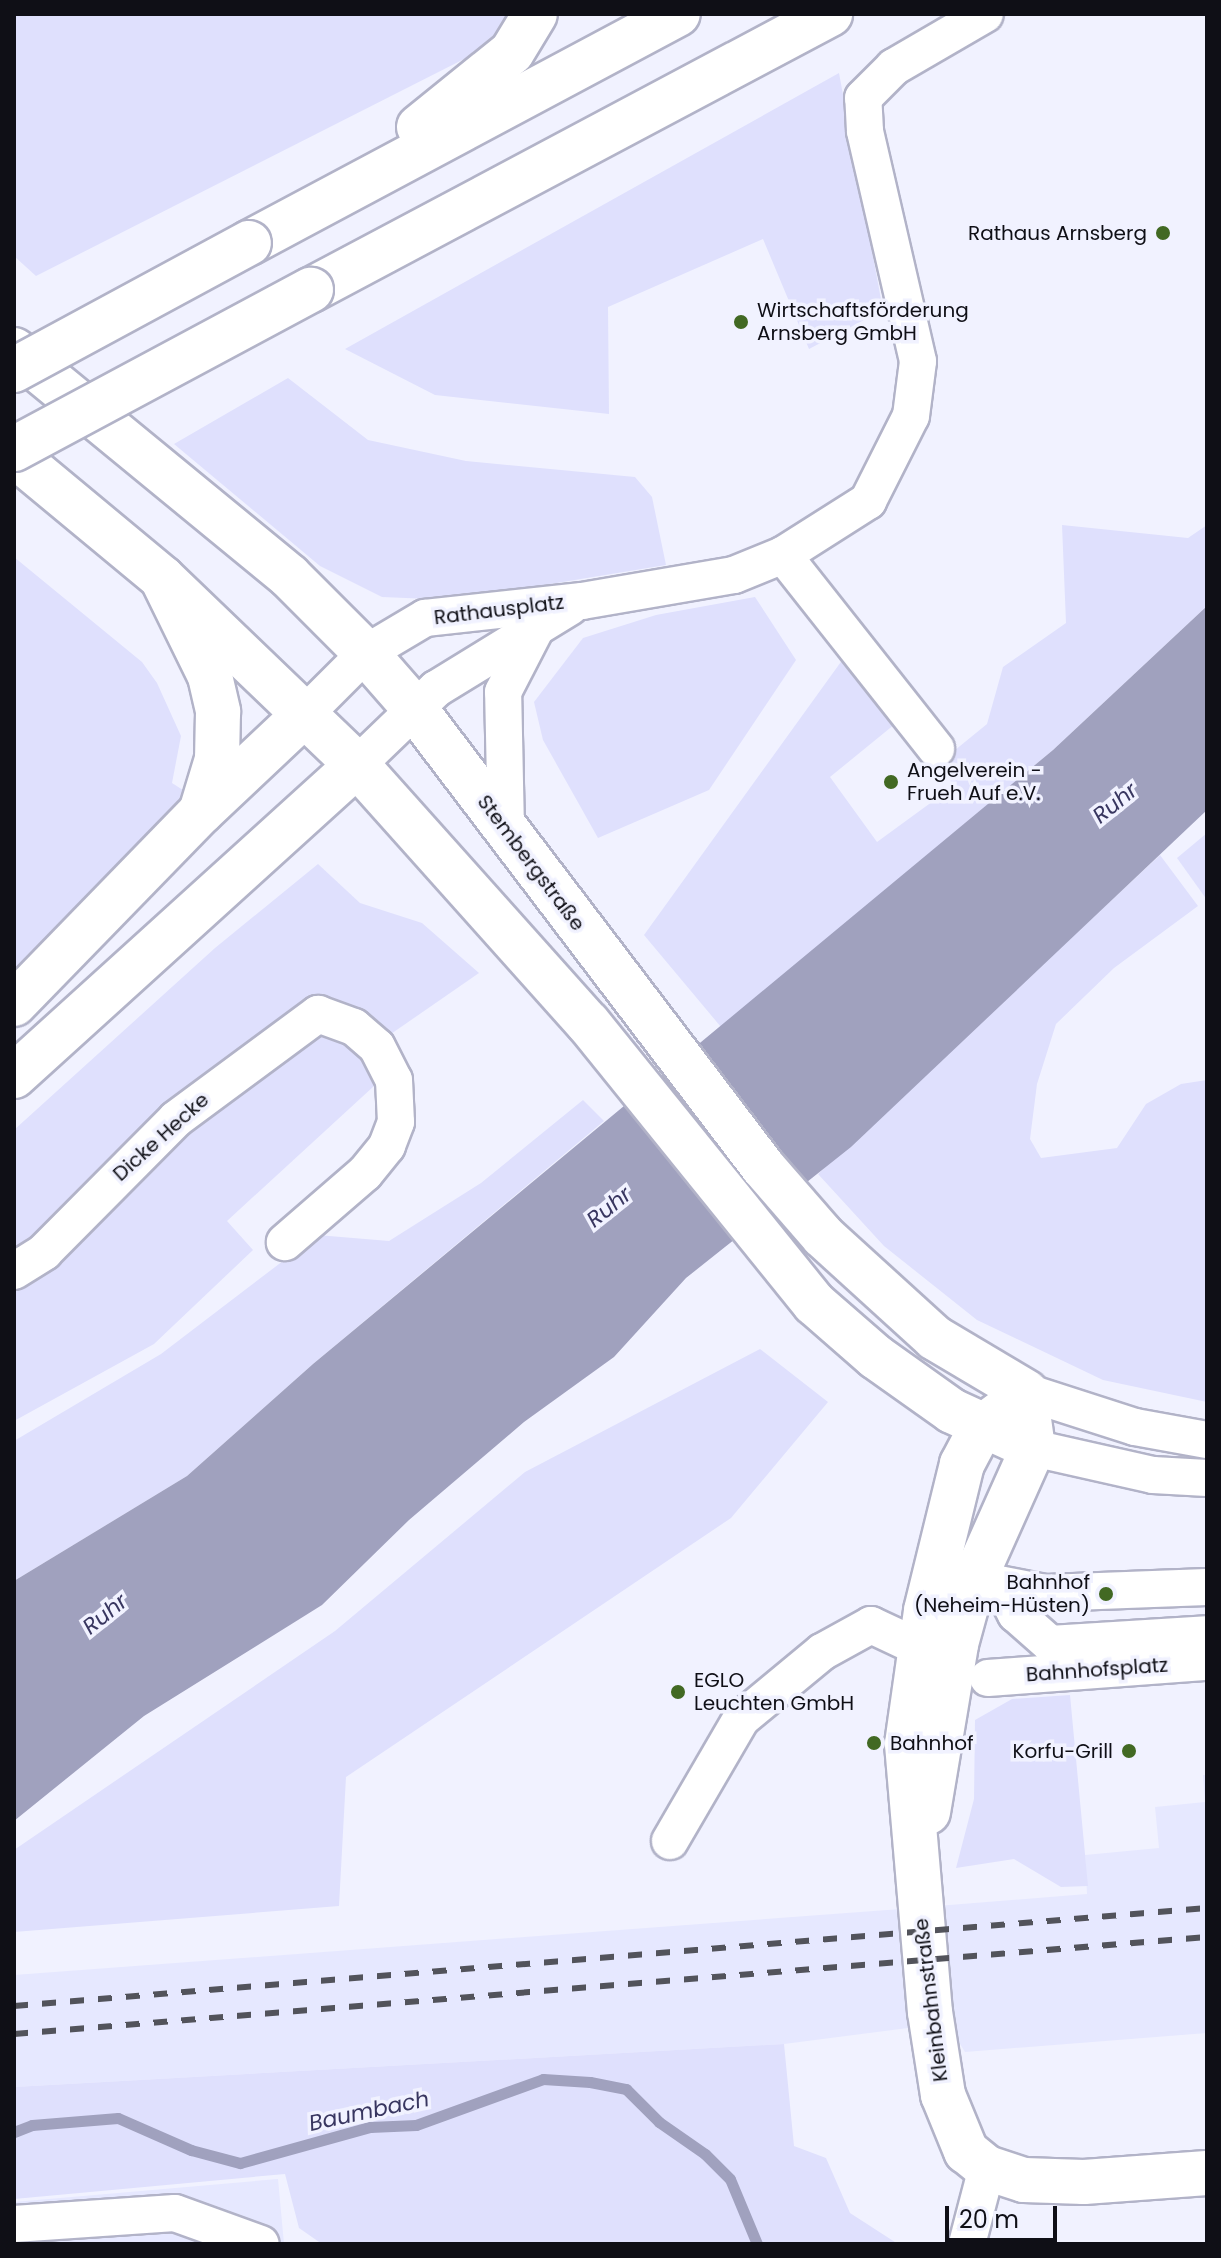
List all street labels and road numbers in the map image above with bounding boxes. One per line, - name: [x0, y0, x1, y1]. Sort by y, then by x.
- street label: Rathausplatz: [433, 590, 565, 630]
- street label: Stembergstraße: [472, 790, 590, 936]
- street label: Dicke Hecke: [108, 1088, 214, 1186]
- street label: Bahnhofsplatz: [1025, 1653, 1169, 1687]
- street label: Kleinbahnstraße: [909, 1917, 953, 2083]

